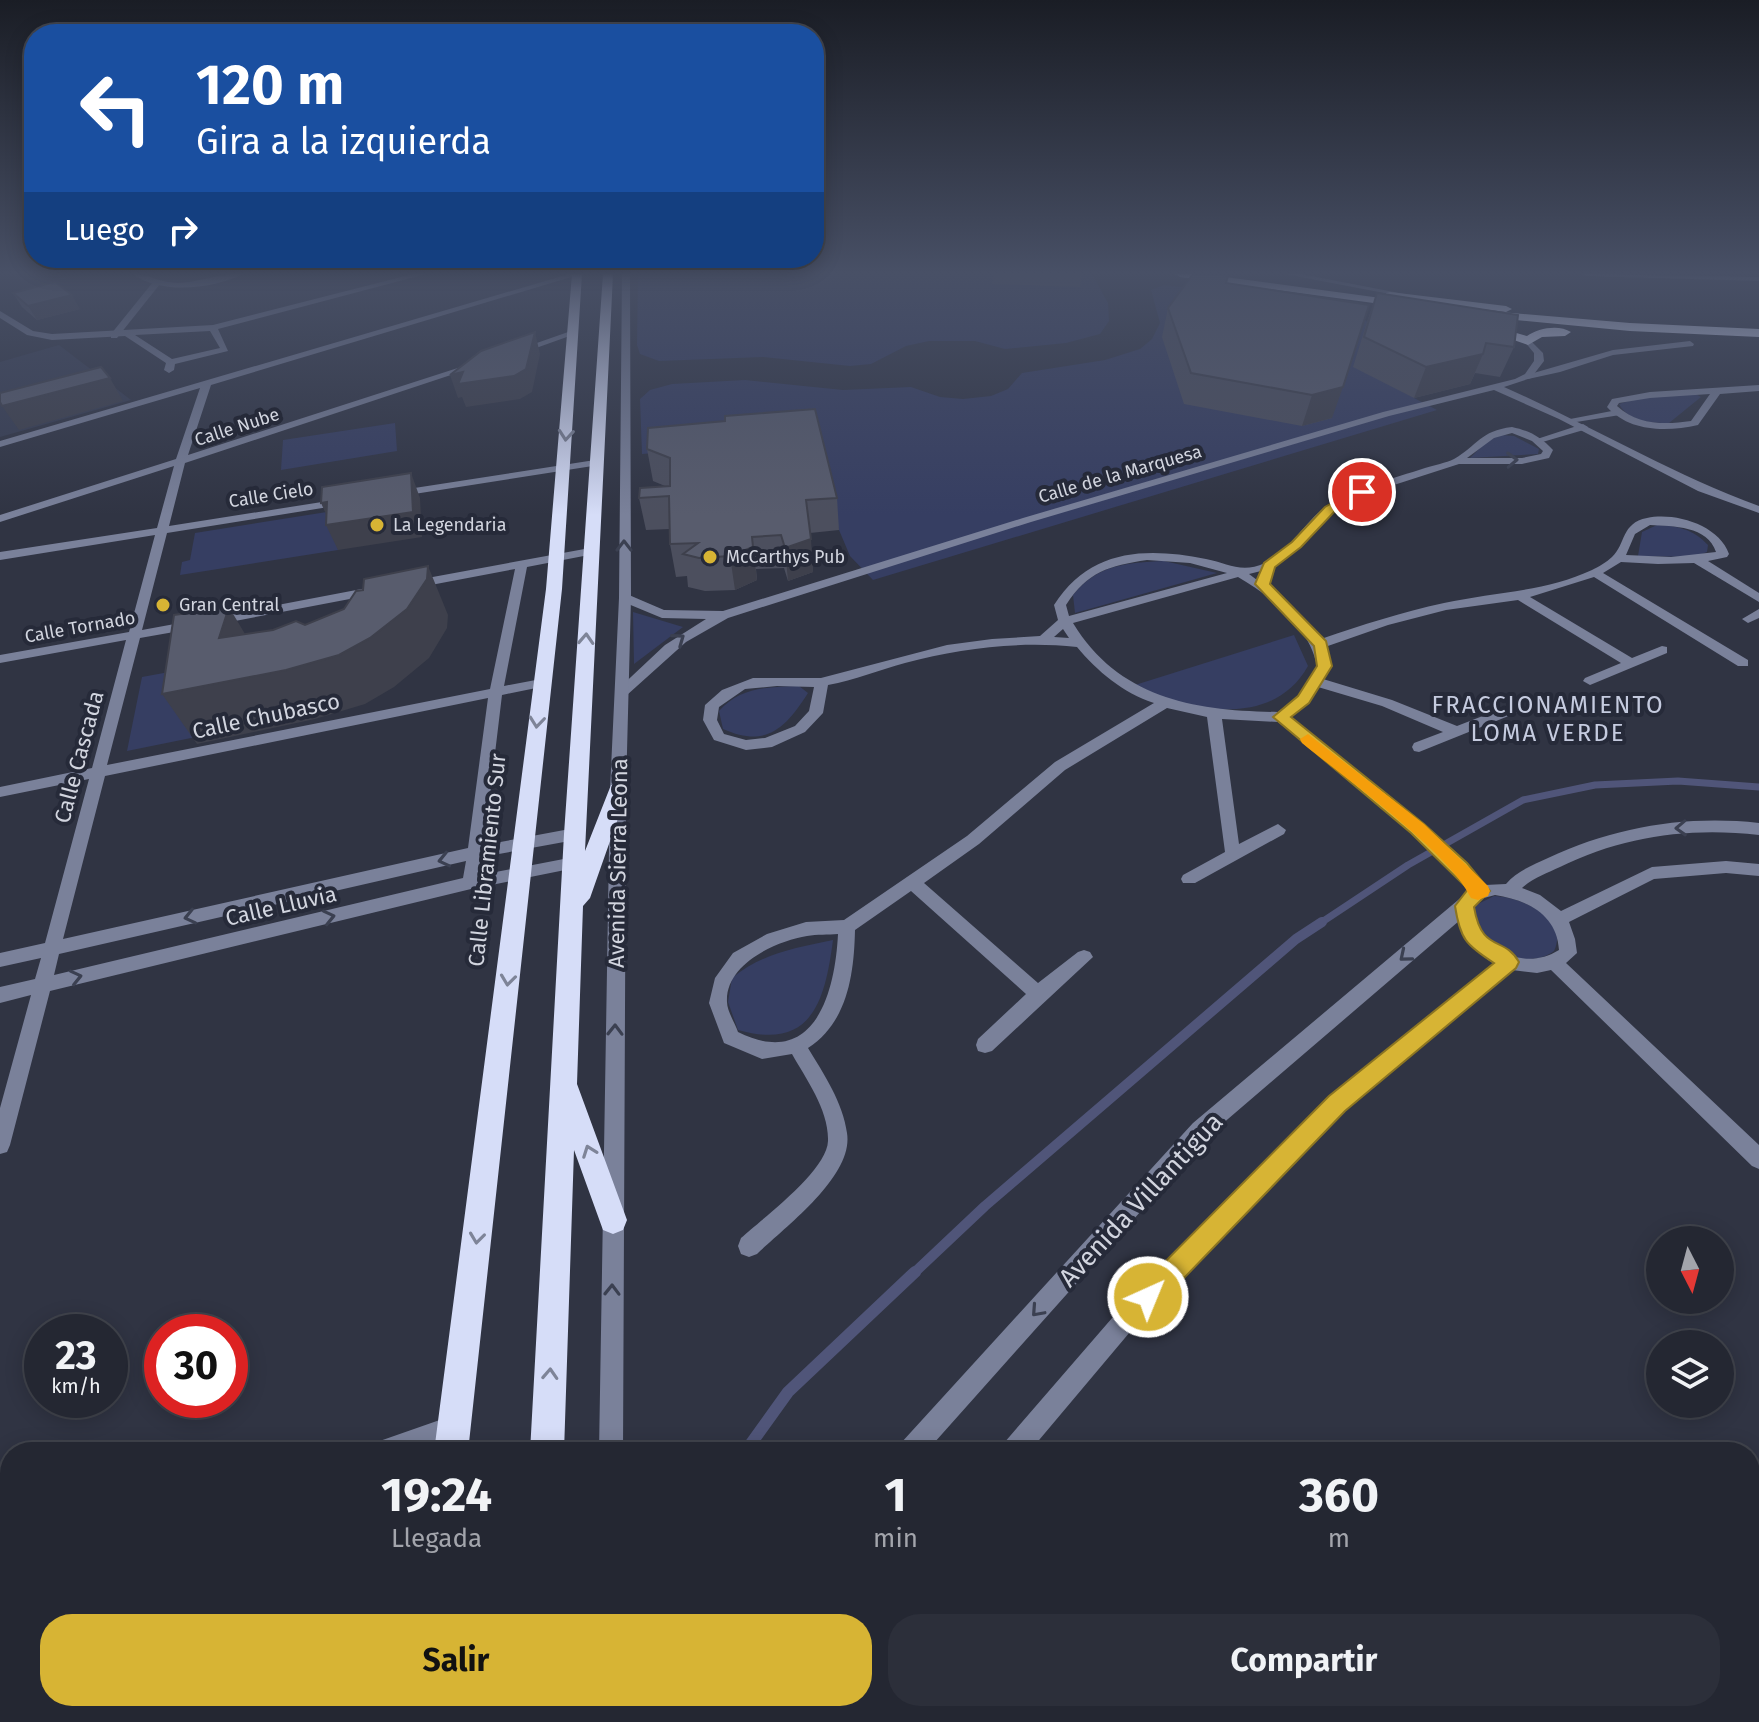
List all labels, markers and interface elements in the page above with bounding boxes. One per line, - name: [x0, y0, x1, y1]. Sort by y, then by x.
- text: 120 m: [196, 52, 344, 119]
- icon: left: [64, 56, 168, 160]
- text: Gira a la izquierda: [196, 120, 491, 164]
- icon: right: [161, 208, 205, 252]
- text: Luego: [64, 212, 145, 248]
- street label: Calle Nube: [192, 403, 282, 451]
- one-way arrow: [558, 429, 575, 442]
- street label: Calle de la Marquesa: [1036, 440, 1204, 508]
- one-way arrow: [1506, 452, 1519, 469]
- pin: [1328, 458, 1396, 526]
- icon: arrive: [1340, 470, 1384, 514]
- street label: Calle Cielo: [227, 477, 315, 513]
- place label: La Legendaria: [393, 514, 506, 536]
- marker: La Legendaria: [368, 516, 386, 534]
- one-way arrow: [615, 539, 633, 552]
- place label: McCarthys Pub: [726, 546, 845, 568]
- marker: McCarthys Pub: [701, 548, 719, 566]
- place label: Gran Central: [179, 594, 280, 616]
- marker: Gran Central: [154, 596, 172, 614]
- street label: Calle Tornado: [23, 606, 137, 648]
- one-way arrow: [577, 632, 594, 645]
- one-way arrow: [670, 634, 685, 649]
- street label: Calle Chubasco: [190, 687, 342, 745]
- street label: Calle Cascada: [48, 688, 110, 826]
- district label: FRACCIONAMIENTO LOMA VERDE: [1431, 691, 1665, 747]
- one-way arrow: [528, 716, 545, 729]
- street label: Calle Libramiento Sur: [462, 752, 512, 968]
- street label: Avenida Sierra Leona: [603, 758, 633, 968]
- one-way arrow: [1674, 820, 1687, 837]
- one-way arrow: [437, 850, 451, 867]
- street label: Calle Lluvia: [223, 880, 339, 932]
- one-way arrow: [184, 908, 197, 925]
- one-way arrow: [321, 909, 335, 926]
- one-way arrow: [1400, 946, 1414, 961]
- one-way arrow: [69, 970, 82, 987]
- one-way arrow: [500, 973, 517, 987]
- one-way arrow: [606, 1023, 624, 1036]
- street label: Avenida Villantigua: [1052, 1107, 1230, 1293]
- one-way arrow: [582, 1145, 598, 1159]
- north arrow: [1646, 1226, 1734, 1314]
- map controls: [1646, 1226, 1734, 1418]
- one-way arrow: [468, 1232, 485, 1245]
- position arrow: [1106, 1255, 1190, 1339]
- one-way arrow: [603, 1283, 621, 1296]
- one-way arrow: [1033, 1301, 1047, 1316]
- speed limit sign: 30: [144, 1314, 248, 1418]
- button: layers: [1646, 1330, 1734, 1418]
- text: 23: [55, 1332, 97, 1380]
- one-way arrow: [542, 1367, 559, 1380]
- text: km/h: [51, 1374, 101, 1398]
- text: 19:24: [381, 1466, 492, 1524]
- text: 1: [884, 1466, 907, 1524]
- text: 360: [1299, 1466, 1379, 1524]
- text: Llegada: [391, 1523, 482, 1554]
- text: min: [873, 1523, 918, 1554]
- text: m: [1328, 1523, 1350, 1554]
- button: Salir: [40, 1614, 872, 1706]
- button: Compartir: [888, 1614, 1720, 1706]

